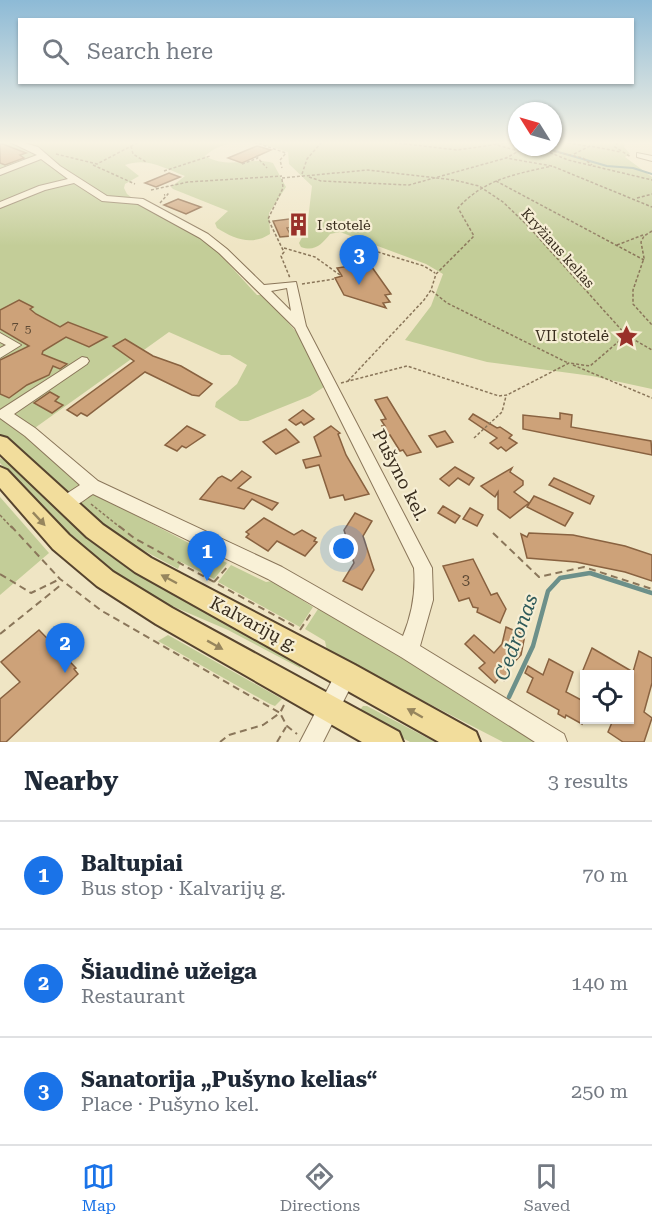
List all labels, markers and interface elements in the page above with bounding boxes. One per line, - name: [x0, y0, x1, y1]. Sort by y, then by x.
- search box: [18, 18, 634, 84]
- icon: search: [39, 35, 72, 68]
- text: Search here: [87, 39, 213, 64]
- north arrow: [508, 102, 562, 156]
- street label: Kryžiaus kelias: [518, 205, 598, 291]
- building icon: I stotelė: [286, 212, 312, 238]
- place label: I stotelė: [317, 217, 371, 233]
- pin: 3: [340, 236, 378, 285]
- house number: 7: [12, 319, 19, 333]
- house number: 5: [25, 322, 32, 336]
- place icon: VII stotelė: [614, 323, 640, 349]
- place label: VII stotelė: [535, 327, 609, 345]
- street label: Pušyno kel.: [368, 425, 433, 524]
- one-way arrow: [32, 511, 46, 526]
- pin: 1: [188, 532, 226, 581]
- your location: [329, 534, 358, 563]
- house number: 3: [462, 571, 470, 589]
- one-way arrow: [160, 574, 177, 584]
- water label: Cedronas: [489, 590, 543, 684]
- street label: Kalvarijų g.: [207, 592, 302, 655]
- pin: 2: [46, 624, 84, 673]
- one-way arrow: [207, 640, 224, 650]
- map controls: [580, 670, 634, 724]
- button: locate: [580, 670, 634, 724]
- one-way arrow: [407, 708, 424, 718]
- text: Nearby: [24, 766, 118, 796]
- text: 3 results: [548, 769, 628, 793]
- text: Baltupiai: [81, 851, 183, 876]
- text: 1: [38, 863, 49, 887]
- text: 70 m: [582, 863, 628, 887]
- text: Bus stop · Kalvarijų g.: [81, 876, 286, 900]
- text: Šiaudinė užeiga: [81, 959, 257, 984]
- text: 2: [38, 971, 49, 995]
- text: 140 m: [571, 971, 628, 995]
- text: Restaurant: [81, 984, 185, 1008]
- text: Sanatorija „Pušyno kelias“: [81, 1067, 377, 1092]
- text: 3: [38, 1079, 49, 1103]
- text: 250 m: [571, 1079, 628, 1103]
- text: Place · Pušyno kel.: [81, 1092, 259, 1116]
- tab: Map: [82, 1160, 116, 1215]
- tab: Directions: [280, 1160, 360, 1215]
- tab: Saved: [524, 1160, 570, 1215]

